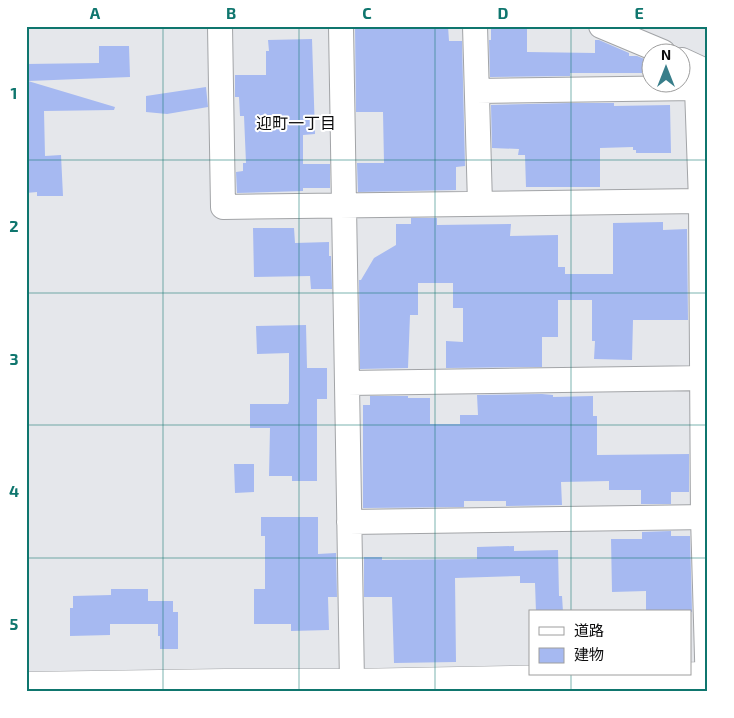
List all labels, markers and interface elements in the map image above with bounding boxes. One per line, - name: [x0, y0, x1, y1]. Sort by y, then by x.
- text: A: [90, 3, 101, 22]
- text: B: [226, 3, 236, 22]
- text: C: [362, 3, 372, 22]
- text: D: [498, 3, 509, 22]
- text: E: [634, 3, 644, 22]
- north arrow: [642, 42, 692, 92]
- text: N: [661, 46, 671, 63]
- text: 1: [11, 83, 17, 102]
- district label: 迎町一丁目: [256, 113, 336, 132]
- text: 2: [9, 216, 19, 235]
- text: 3: [9, 349, 19, 368]
- text: 4: [9, 481, 19, 500]
- legend: [529, 610, 692, 676]
- text: 5: [10, 614, 19, 633]
- text: 道路: [574, 621, 604, 639]
- text: 建物: [574, 645, 604, 663]

